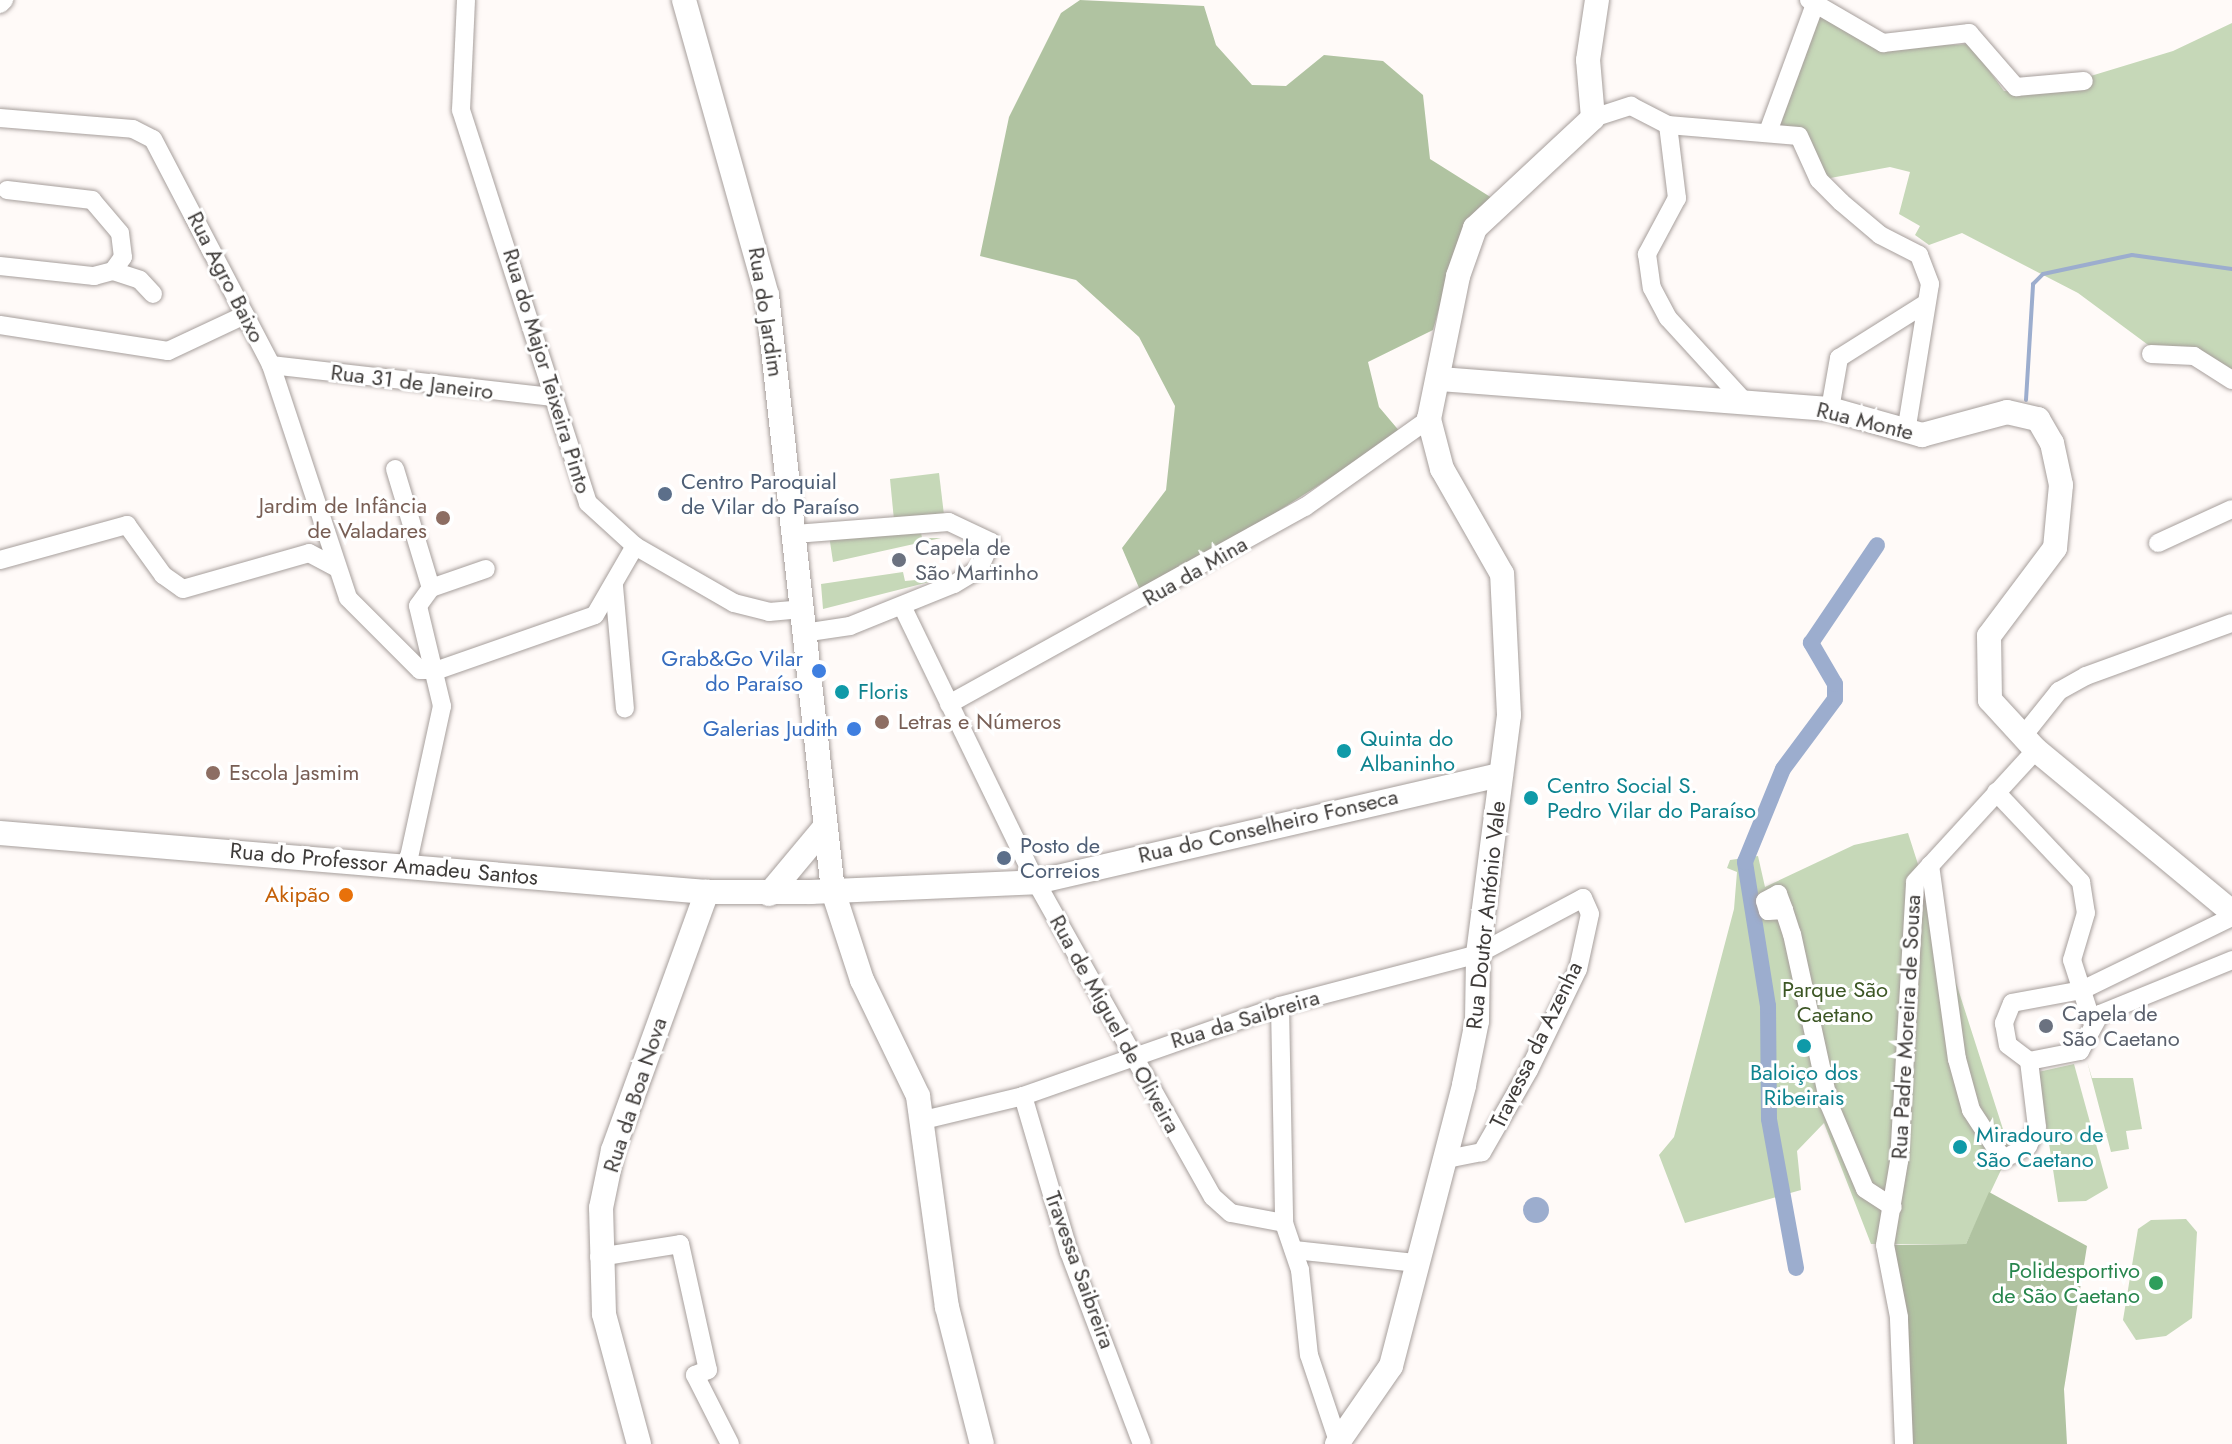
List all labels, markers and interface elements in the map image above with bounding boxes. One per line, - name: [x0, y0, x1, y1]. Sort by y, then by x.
- street label: Rua Agro Baixo: [182, 207, 270, 347]
- street label: Rua do Major Teixeira Pinto: [497, 245, 597, 497]
- street label: Rua do Jardim: [743, 245, 789, 379]
- street label: Rua 31 de Janeiro: [329, 359, 495, 405]
- street label: Rua Monte: [1814, 396, 1916, 446]
- place label: Centro Paroquial de Vilar do Paraíso: [681, 468, 859, 520]
- marker: Centro Paroquial de Vilar do Paraíso: [656, 485, 674, 503]
- place label: Jardim de Infância de Valadares: [259, 492, 427, 544]
- marker: Jardim de Infância de Valadares: [434, 509, 452, 527]
- street label: Rua da Mina: [1138, 530, 1252, 612]
- place label: Capela de São Martinho: [915, 534, 1038, 586]
- marker: Capela de São Martinho: [890, 551, 908, 569]
- place label: Grab&Go Vilar do Paraíso: [661, 645, 803, 696]
- marker: Grab&Go Vilar do Paraíso: [810, 662, 828, 680]
- place label: Floris: [858, 679, 908, 705]
- marker: Floris: [833, 683, 851, 701]
- place label: Letras e Números: [898, 709, 1061, 735]
- marker: Letras e Números: [873, 713, 891, 731]
- place label: Galerias Judith: [703, 716, 838, 742]
- marker: Galerias Judith: [845, 720, 863, 738]
- place label: Quinta do Albaninho: [1360, 725, 1455, 776]
- marker: Quinta do Albaninho: [1335, 742, 1353, 760]
- place label: Escola Jasmim: [229, 760, 360, 786]
- marker: Escola Jasmim: [204, 764, 222, 782]
- place label: Centro Social S. Pedro Vilar do Paraíso: [1547, 772, 1756, 824]
- street label: Rua do Conselheiro Fonseca: [1136, 783, 1400, 869]
- marker: Centro Social S. Pedro Vilar do Paraíso: [1522, 789, 1540, 807]
- street label: Rua Doutor António Vale: [1461, 799, 1511, 1031]
- place label: Posto de Correios: [1020, 832, 1100, 884]
- street label: Rua do Professor Amadeu Santos: [229, 837, 539, 891]
- marker: Posto de Correios: [995, 849, 1013, 867]
- place label: Akipão: [265, 882, 330, 908]
- marker: Akipão: [337, 886, 355, 904]
- street label: Rua Padre Moreira de Sousa: [1886, 894, 1926, 1160]
- street label: Rua de Miguel de Oliveira: [1044, 910, 1186, 1138]
- street label: Travessa da Azenha: [1484, 957, 1588, 1133]
- park label: Parque São Caetano: [1782, 976, 1888, 1028]
- street label: Rua da Saibreira: [1167, 984, 1323, 1054]
- place label: Capela de São Caetano: [2062, 1000, 2180, 1052]
- street label: Rua da Boa Nova: [598, 1014, 672, 1176]
- marker: Capela de São Caetano: [2037, 1017, 2055, 1035]
- marker: Baloiço dos Ribeirais: [1795, 1037, 1813, 1055]
- place label: Baloiço dos Ribeirais: [1750, 1059, 1858, 1110]
- place label: Miradouro de São Caetano: [1976, 1121, 2103, 1172]
- marker: Miradouro de São Caetano: [1951, 1138, 1969, 1156]
- street label: Travessa Saibreira: [1039, 1188, 1121, 1352]
- place label: Polidesportivo de São Caetano: [1992, 1257, 2140, 1308]
- marker: Polidesportivo de São Caetano: [2147, 1274, 2165, 1292]

